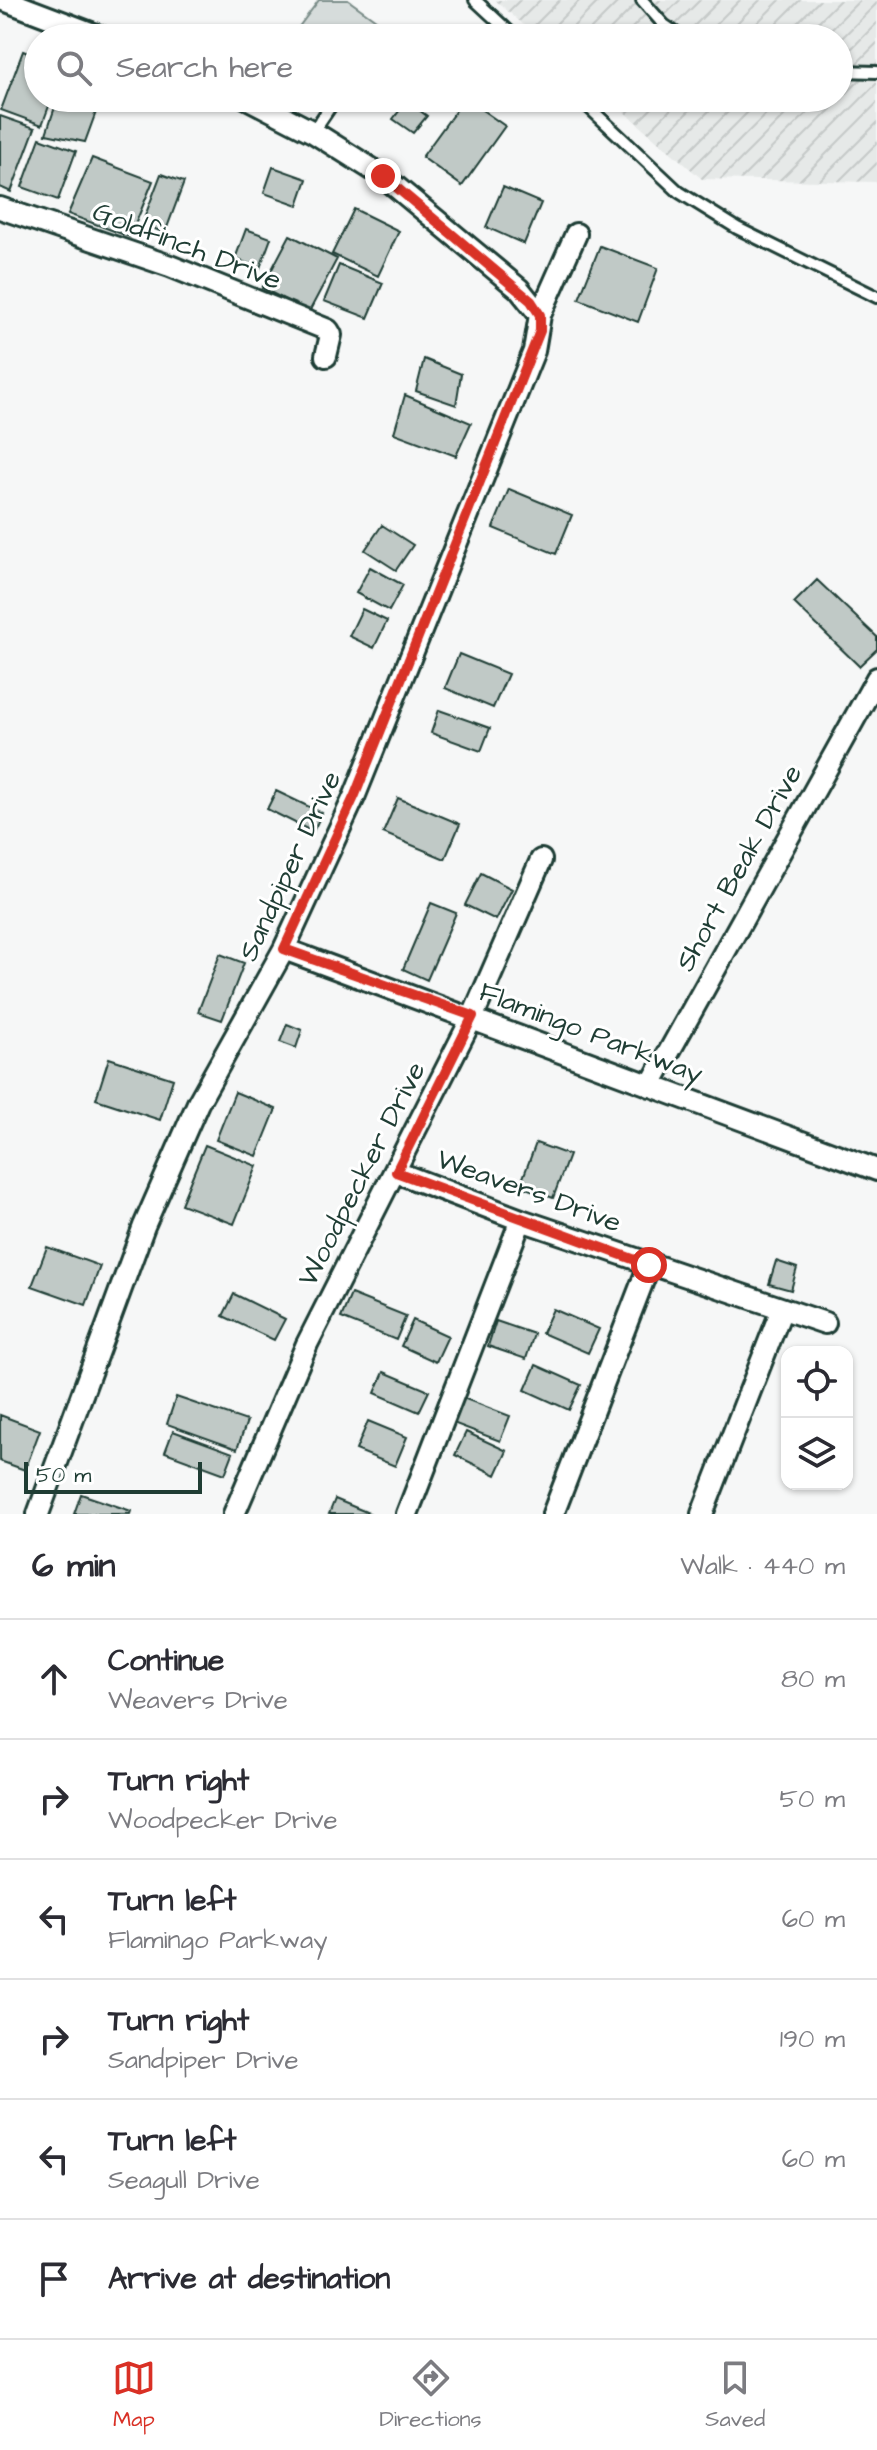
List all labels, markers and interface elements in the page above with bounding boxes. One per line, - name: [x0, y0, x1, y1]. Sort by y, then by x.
- search box: [24, 24, 853, 112]
- icon: search: [52, 46, 96, 90]
- text: Search here: [116, 47, 293, 89]
- route end: [365, 158, 401, 194]
- street label: Goldfinch Drive: [87, 192, 287, 300]
- street label: Short Beak Drive: [666, 758, 812, 978]
- street label: Sandpiper Drive: [229, 765, 351, 967]
- street label: Flamingo Parkway: [473, 972, 708, 1095]
- street label: Woodpecker Drive: [289, 1055, 435, 1293]
- street label: Weavers Drive: [431, 1140, 627, 1242]
- route start: [631, 1247, 667, 1283]
- map controls: [781, 1346, 853, 1490]
- button: locate: [781, 1346, 853, 1418]
- button: layers: [781, 1418, 853, 1490]
- scale bar: [24, 1458, 202, 1494]
- text: 50 m: [36, 1460, 91, 1491]
- text: 6 min: [32, 1542, 116, 1590]
- text: Walk · 440 m: [680, 1548, 845, 1584]
- text: Continue: [108, 1640, 224, 1682]
- icon: ahead: [32, 1657, 76, 1701]
- text: 80 m: [781, 1661, 845, 1697]
- text: Weavers Drive: [108, 1682, 288, 1718]
- text: Turn right: [108, 1760, 249, 1802]
- icon: right: [32, 1777, 76, 1821]
- text: 50 m: [780, 1781, 845, 1817]
- text: Woodpecker Drive: [108, 1802, 338, 1838]
- text: Turn left: [108, 1880, 236, 1922]
- icon: left: [32, 1897, 76, 1941]
- text: 60 m: [782, 1901, 845, 1937]
- text: Flamingo Parkway: [108, 1922, 328, 1958]
- text: Turn right: [108, 2000, 249, 2042]
- icon: right: [32, 2017, 76, 2061]
- text: 190 m: [780, 2021, 845, 2057]
- text: Sandpiper Drive: [108, 2042, 299, 2078]
- text: Turn left: [108, 2120, 236, 2162]
- icon: left: [32, 2137, 76, 2181]
- text: 60 m: [782, 2141, 845, 2177]
- text: Seagull Drive: [108, 2162, 260, 2198]
- icon: arrive: [32, 2257, 76, 2301]
- text: Arrive at destination: [108, 2258, 390, 2300]
- tab: Map: [112, 2356, 156, 2435]
- tab: Directions: [379, 2356, 482, 2435]
- tab: Saved: [705, 2356, 765, 2435]

